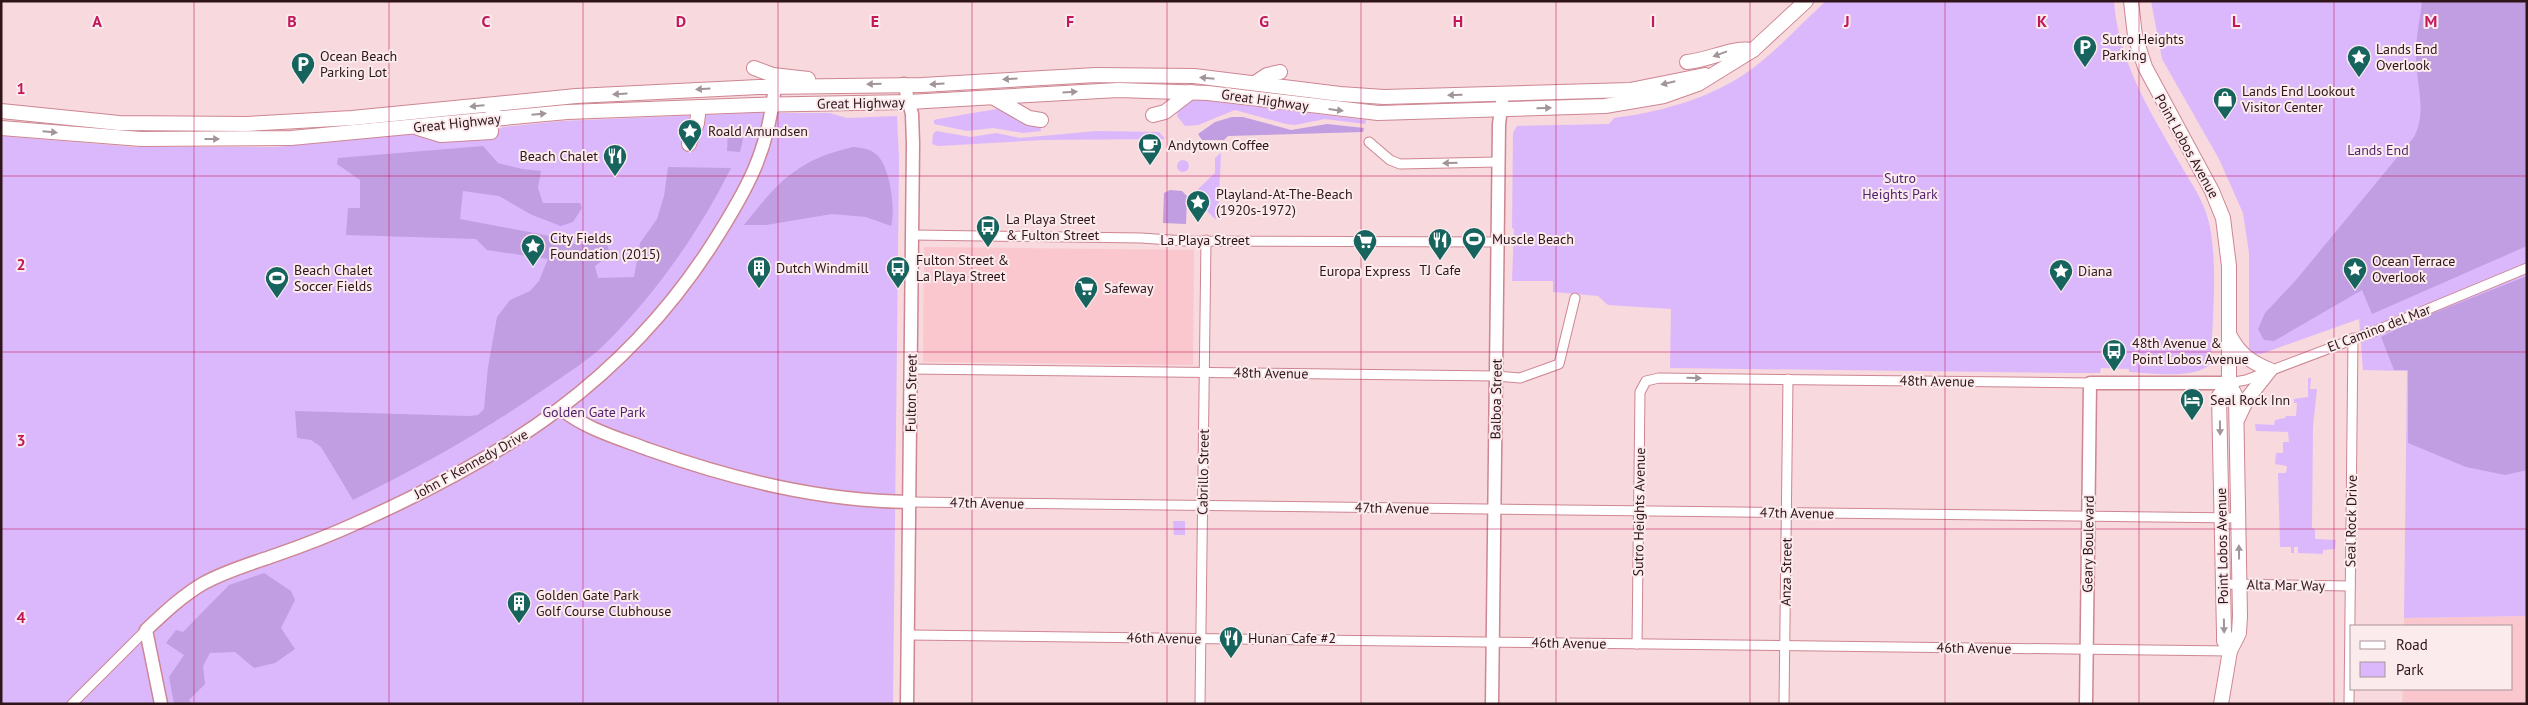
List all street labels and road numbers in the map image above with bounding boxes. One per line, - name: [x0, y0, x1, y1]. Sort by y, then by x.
- street label: Great Highway: [1220, 85, 1310, 115]
- street label: Point Lobos Avenue: [2151, 91, 2223, 201]
- street label: Great Highway: [817, 93, 906, 113]
- street label: Great Highway: [412, 109, 502, 137]
- street label: La Playa Street: [1160, 231, 1250, 249]
- street label: El Camino del Mar: [2325, 300, 2433, 356]
- street label: Fulton Street: [901, 354, 921, 432]
- street label: Balboa Street: [1486, 358, 1506, 440]
- street label: 48th Avenue: [1234, 363, 1308, 383]
- street label: 48th Avenue: [1900, 371, 1974, 391]
- street label: John F Kennedy Drive: [410, 425, 531, 503]
- street label: Cabrillo Street: [1193, 429, 1213, 515]
- street label: Sutro Heights Avenue: [1629, 447, 1649, 577]
- street label: Seal Rock Drive: [2341, 475, 2361, 567]
- street label: Point Lobos Avenue: [2212, 488, 2232, 604]
- street label: 47th Avenue: [950, 493, 1024, 513]
- street label: Geary Boulevard: [2078, 495, 2098, 593]
- street label: 47th Avenue: [1355, 498, 1429, 518]
- street label: 47th Avenue: [1760, 503, 1834, 523]
- street label: Anza Street: [1776, 537, 1796, 606]
- street label: Alta Mar Way: [2247, 575, 2326, 595]
- street label: 46th Avenue: [1127, 628, 1201, 648]
- street label: 46th Avenue: [1532, 633, 1606, 653]
- street label: 46th Avenue: [1937, 638, 2011, 658]

